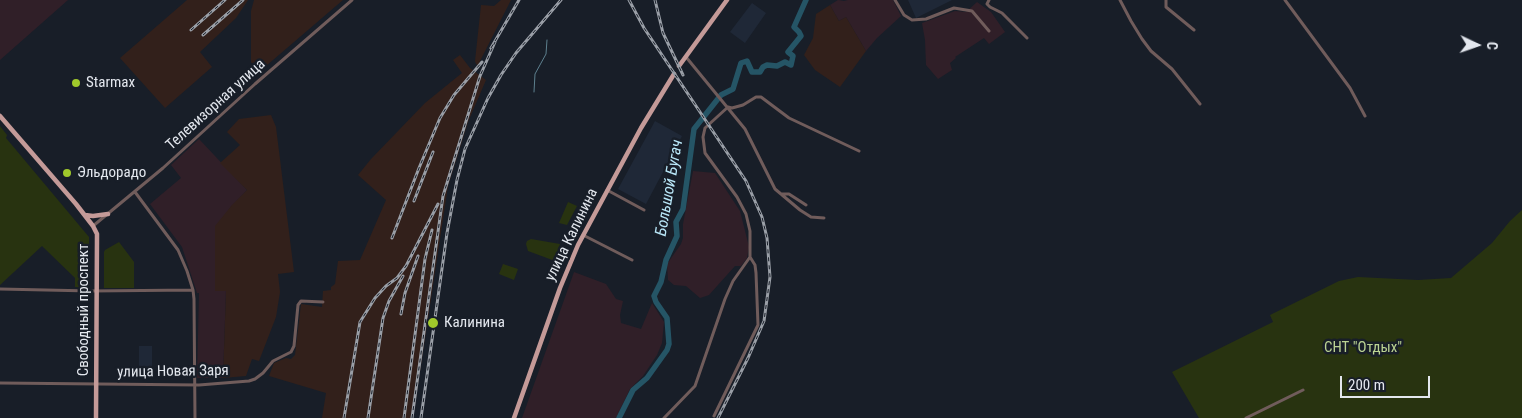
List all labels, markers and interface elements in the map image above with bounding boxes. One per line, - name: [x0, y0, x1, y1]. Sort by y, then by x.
- north arrow: [1452, 20, 1502, 70]
- text: С: [1484, 41, 1500, 50]
- street label: Телевизорная улица: [163, 56, 269, 154]
- place label: Starmax: [86, 74, 135, 92]
- marker: Starmax: [70, 77, 82, 89]
- water label: Большой Бугач: [652, 138, 688, 238]
- place label: Эльдорадо: [77, 164, 146, 182]
- marker: Эльдорадо: [61, 167, 73, 179]
- street label: улица Калинина: [542, 186, 602, 284]
- street label: Свободный проспект: [75, 244, 93, 376]
- place label: Калинина: [444, 314, 505, 332]
- marker: Калинина: [426, 316, 440, 330]
- park label: СНТ "Отдых": [1324, 339, 1402, 357]
- street label: улица Новая Заря: [117, 362, 229, 382]
- scale bar: [1342, 366, 1432, 398]
- text: 200 m: [1348, 376, 1385, 394]

